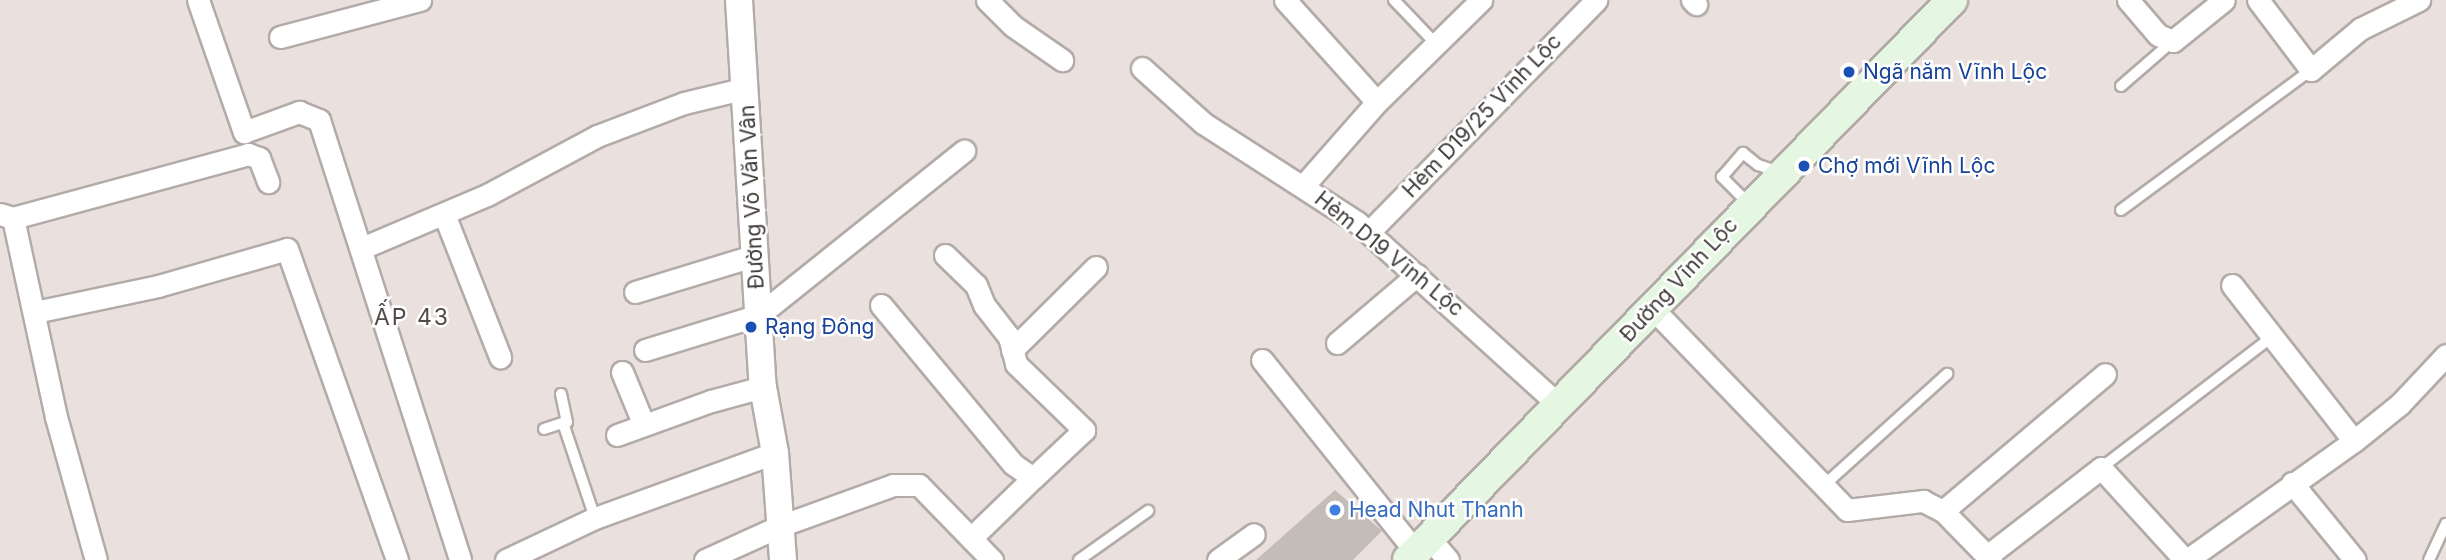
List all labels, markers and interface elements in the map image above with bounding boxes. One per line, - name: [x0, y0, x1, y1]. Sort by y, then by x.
- street label: Hẻm D19/25 Vĩnh Lộc: [1398, 29, 1566, 203]
- place label: Ngã năm Vĩnh Lộc: [1863, 59, 2047, 85]
- marker: Ngã năm Vĩnh Lộc: [1841, 64, 1857, 80]
- street label: Đường Võ Văn Vân: [735, 104, 769, 290]
- place label: Chợ mới Vĩnh Lộc: [1818, 153, 1995, 179]
- marker: Chợ mới Vĩnh Lộc: [1796, 158, 1812, 174]
- street label: Hẻm D19 Vĩnh Lộc: [1310, 186, 1468, 322]
- street label: Đường Vĩnh Lộc: [1615, 213, 1743, 347]
- district label: ẤP 43: [375, 303, 449, 331]
- place label: Rạng Đông: [765, 314, 874, 340]
- marker: Rạng Đông: [743, 319, 759, 335]
- place label: Head Nhut Thanh: [1349, 497, 1524, 523]
- marker: Head Nhut Thanh: [1327, 502, 1343, 518]

